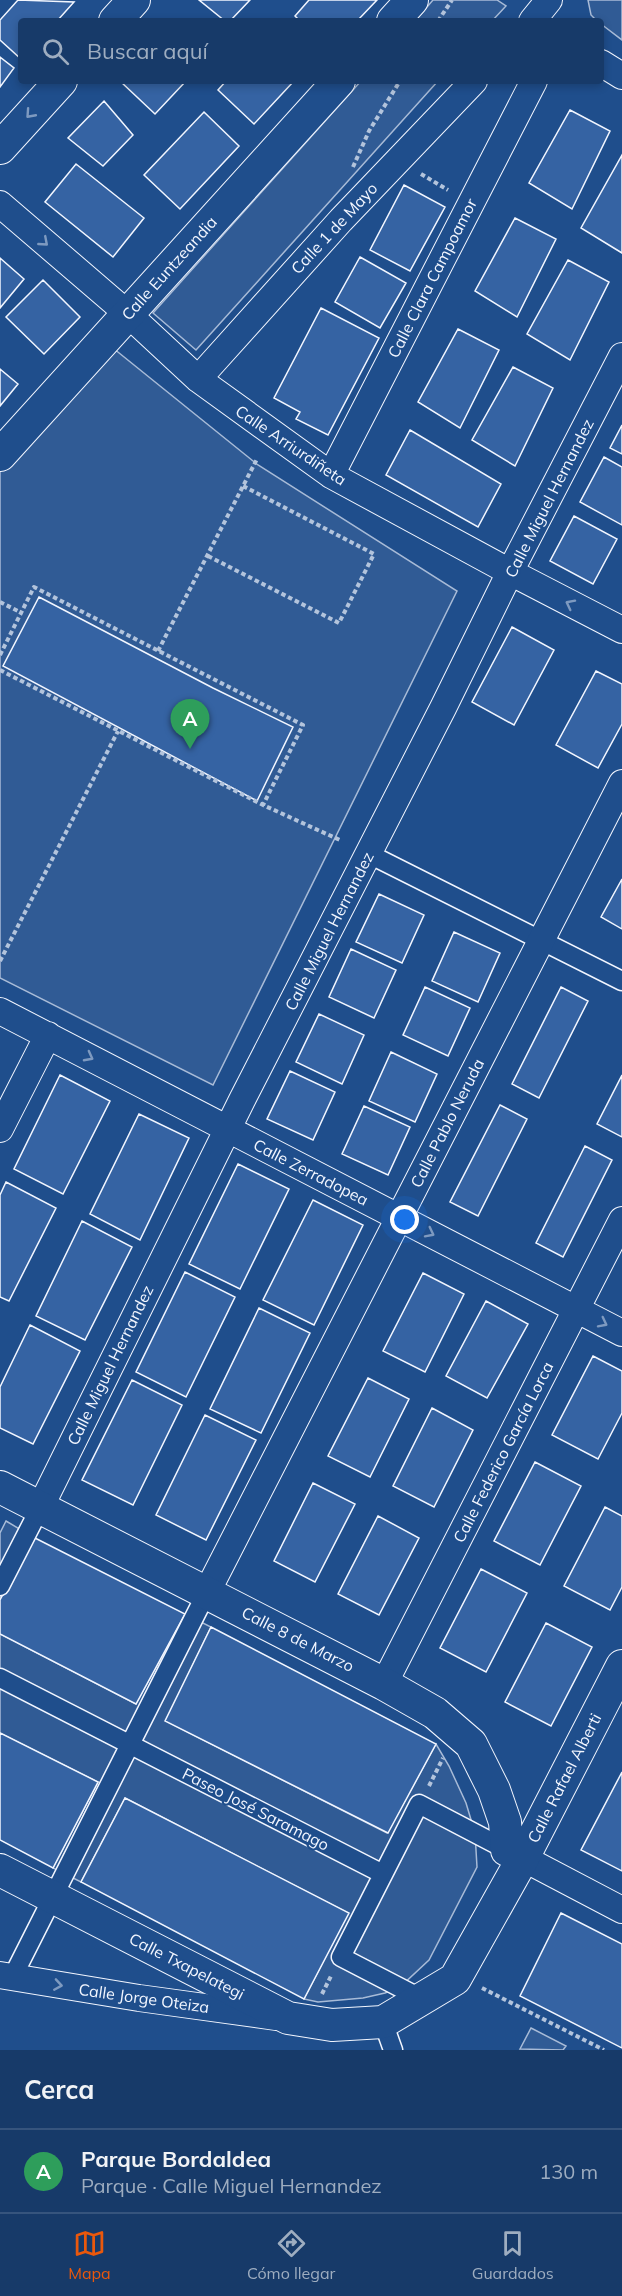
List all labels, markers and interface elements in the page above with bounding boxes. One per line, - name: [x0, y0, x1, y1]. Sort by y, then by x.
- search box: [18, 18, 604, 84]
- icon: search: [39, 35, 72, 68]
- text: Buscar aquí: [87, 37, 208, 65]
- one-way arrow: [26, 108, 37, 118]
- street label: Calle 1 de Mayo: [287, 178, 381, 278]
- street label: Calle Clara Campoamor: [383, 195, 481, 361]
- street label: Calle Euntzeandia: [117, 212, 221, 324]
- one-way arrow: [37, 235, 48, 246]
- street label: Calle Arriurdiñeta: [232, 400, 350, 490]
- street label: Calle Miguel Hernandez: [500, 415, 598, 581]
- one-way arrow: [565, 599, 576, 611]
- pin: A: [170, 700, 210, 749]
- street label: Calle Miguel Hernandez: [280, 848, 378, 1014]
- one-way arrow: [83, 1049, 94, 1061]
- street label: Calle Pablo Neruda: [406, 1055, 488, 1191]
- street label: Calle Zerradopea: [250, 1134, 372, 1210]
- your location: [390, 1205, 419, 1234]
- one-way arrow: [424, 1226, 435, 1237]
- street label: Calle Miguel Hernandez: [63, 1282, 157, 1448]
- one-way arrow: [597, 1316, 608, 1327]
- street label: Calle Federico García Lorca: [449, 1358, 557, 1546]
- street label: Calle 8 de Marzo: [238, 1602, 358, 1676]
- street label: Calle Rafael Alberti: [523, 1710, 605, 1846]
- street label: Paseo José Saramago: [179, 1763, 333, 1855]
- street label: Calle Txapelategi: [126, 1928, 248, 2004]
- one-way arrow: [52, 1978, 62, 1991]
- street label: Calle Jorge Oteiza: [77, 1979, 211, 2017]
- text: Cerca: [24, 2073, 94, 2106]
- text: Parque Bordaldea: [81, 2145, 271, 2173]
- text: A: [36, 2159, 51, 2184]
- text: 130 m: [539, 2159, 598, 2184]
- text: Parque · Calle Miguel Hernandez: [81, 2173, 382, 2198]
- tab: Mapa: [68, 2227, 111, 2283]
- tab: Cómo llegar: [247, 2227, 335, 2283]
- tab: Guardados: [472, 2227, 554, 2283]

